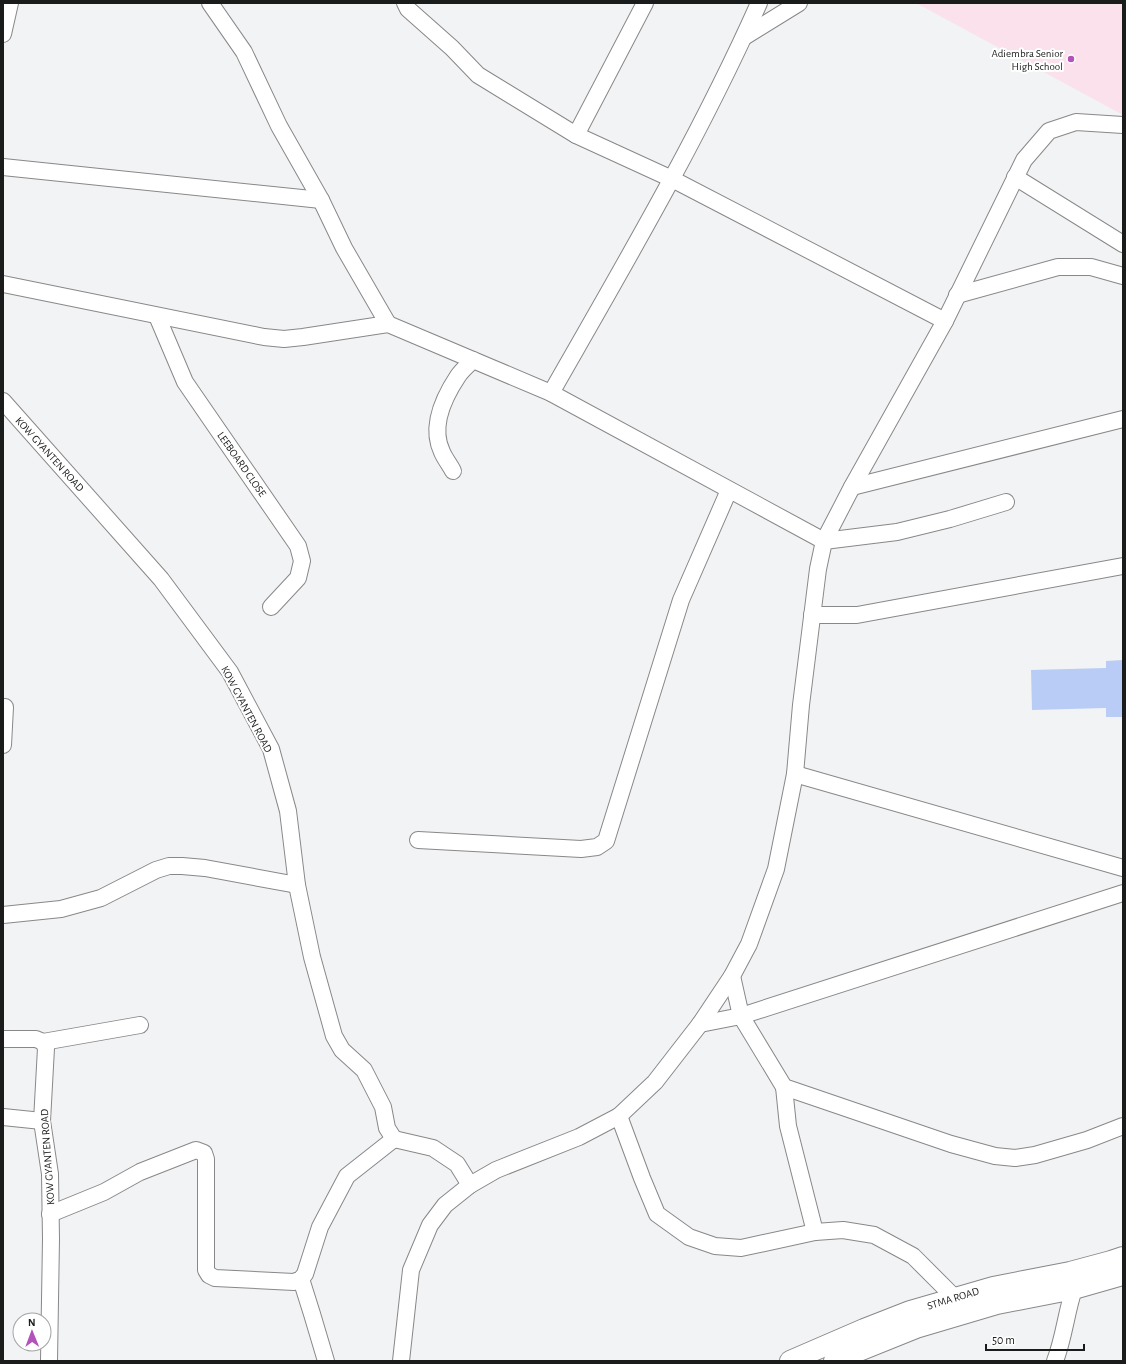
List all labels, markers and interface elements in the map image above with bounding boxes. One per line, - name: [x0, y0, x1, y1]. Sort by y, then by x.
- place label: Adiembra Senior High School: [992, 48, 1063, 72]
- marker: Adiembra Senior High School: [1066, 54, 1076, 64]
- street label: KOW GYANTEN ROAD: [13, 415, 86, 494]
- street label: LEEBOARD CLOSE: [215, 430, 268, 499]
- street label: KOW GYANTEN ROAD: [219, 664, 274, 754]
- street label: KOW GYANTEN ROAD: [39, 1109, 56, 1205]
- street label: STMA ROAD: [926, 1285, 980, 1312]
- north arrow: [12, 1312, 52, 1352]
- text: N: [28, 1317, 36, 1328]
- scale bar: [986, 1326, 1084, 1352]
- text: 50 m: [992, 1334, 1015, 1346]

